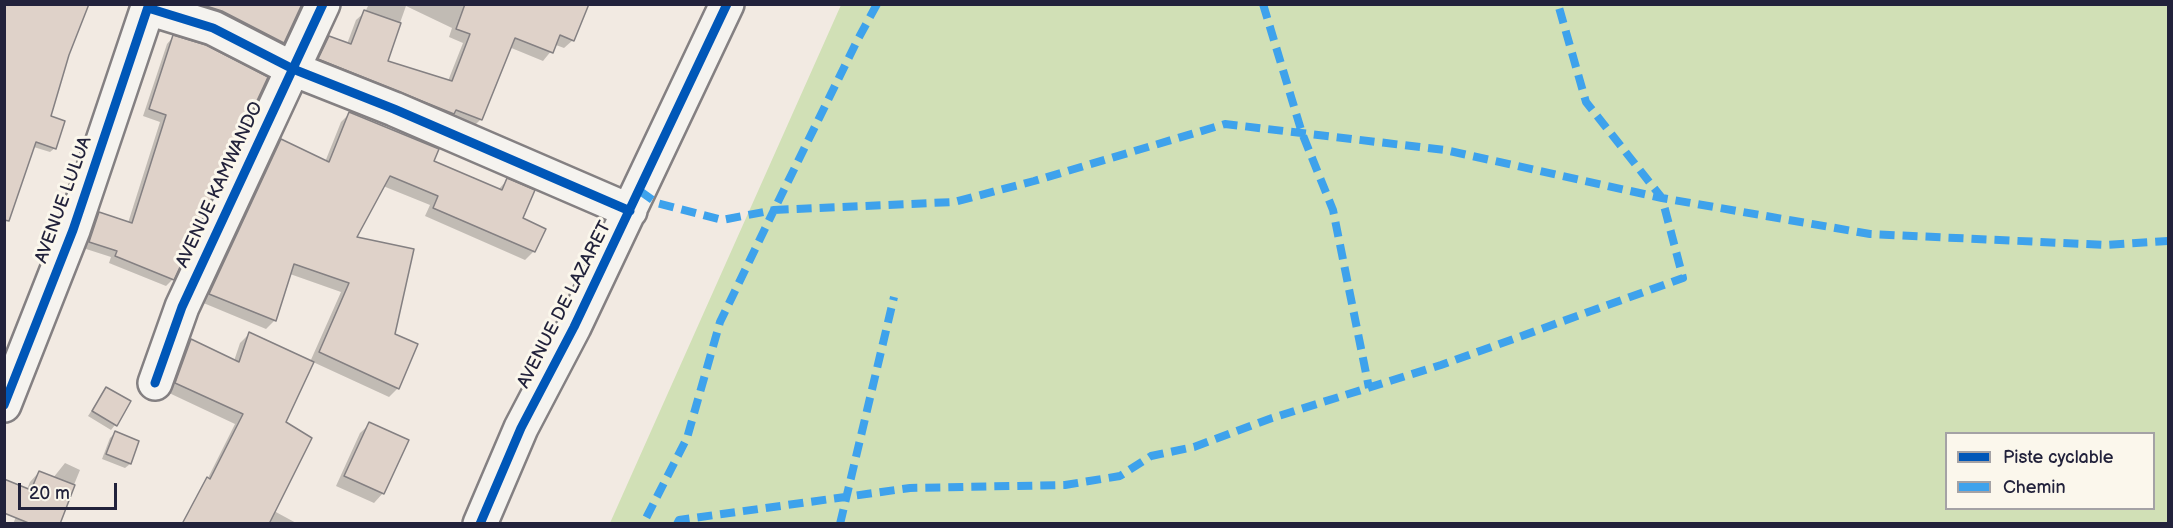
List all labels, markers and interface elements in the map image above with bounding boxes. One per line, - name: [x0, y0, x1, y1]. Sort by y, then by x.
- street label: AVENUE KAMWANDO: [172, 99, 268, 271]
- street label: AVENUE LULUA: [31, 134, 97, 266]
- street label: AVENUE DE LAZARET: [513, 218, 617, 392]
- legend: [1945, 432, 2155, 510]
- text: Piste cyclable: [2003, 447, 2113, 468]
- scale bar: [21, 471, 120, 509]
- text: Chemin: [2003, 477, 2066, 498]
- text: 20 m: [29, 483, 70, 504]

